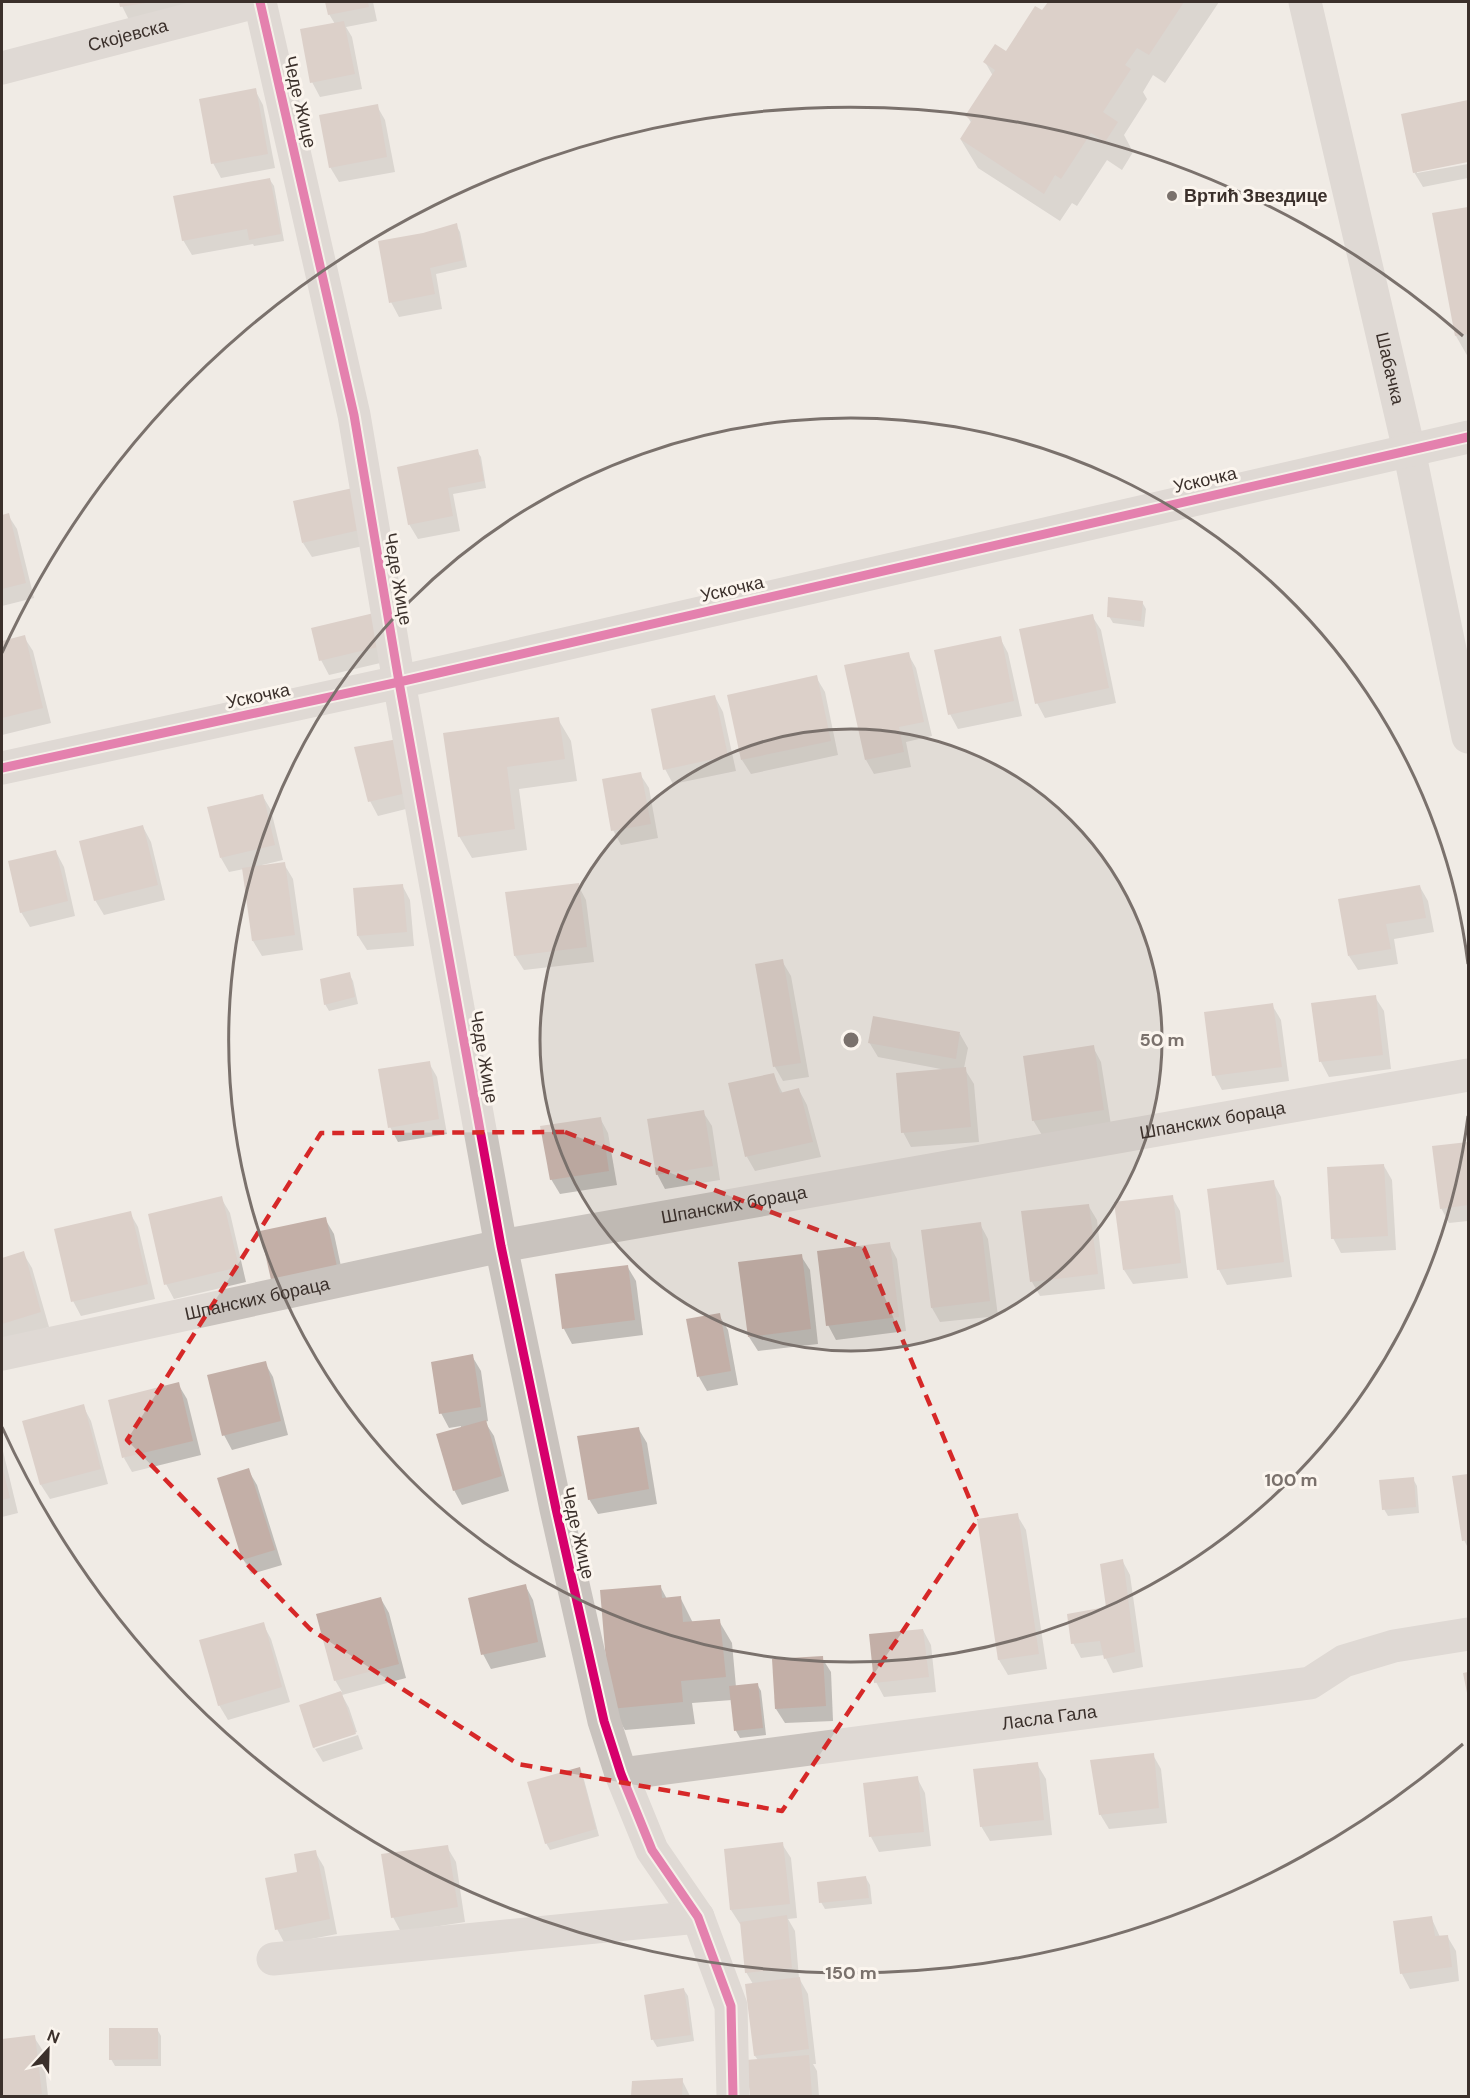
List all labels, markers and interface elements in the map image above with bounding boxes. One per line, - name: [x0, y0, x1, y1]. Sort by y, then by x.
- street label: Скојевска: [85, 13, 171, 57]
- street label: Чеде Жице: [278, 54, 322, 150]
- place label: Вртић Звездице: [1184, 184, 1328, 208]
- marker: Вртић Звездице: [1165, 189, 1179, 203]
- street label: Шабачка: [1370, 330, 1410, 408]
- street label: Ускочка: [1171, 461, 1240, 499]
- street label: Чеде Жице: [378, 531, 418, 627]
- street label: Ускочка: [698, 570, 767, 608]
- street label: Ускочка: [224, 677, 293, 714]
- street label: Чеде Жице: [464, 1009, 504, 1105]
- text: 50 m: [1139, 1028, 1185, 1052]
- centre of rings: [841, 1030, 861, 1050]
- street label: Шпанских бораца: [1138, 1095, 1288, 1145]
- street label: Шпанских бораца: [659, 1180, 810, 1229]
- street label: Шпанских бораца: [182, 1271, 333, 1326]
- text: 100 m: [1264, 1468, 1318, 1492]
- street label: Чеде Жице: [556, 1485, 600, 1581]
- street label: Ласла Гала: [1000, 1699, 1099, 1736]
- text: 150 m: [825, 1961, 877, 1985]
- north arrow: [18, 2020, 78, 2080]
- text: N: [44, 2025, 63, 2048]

